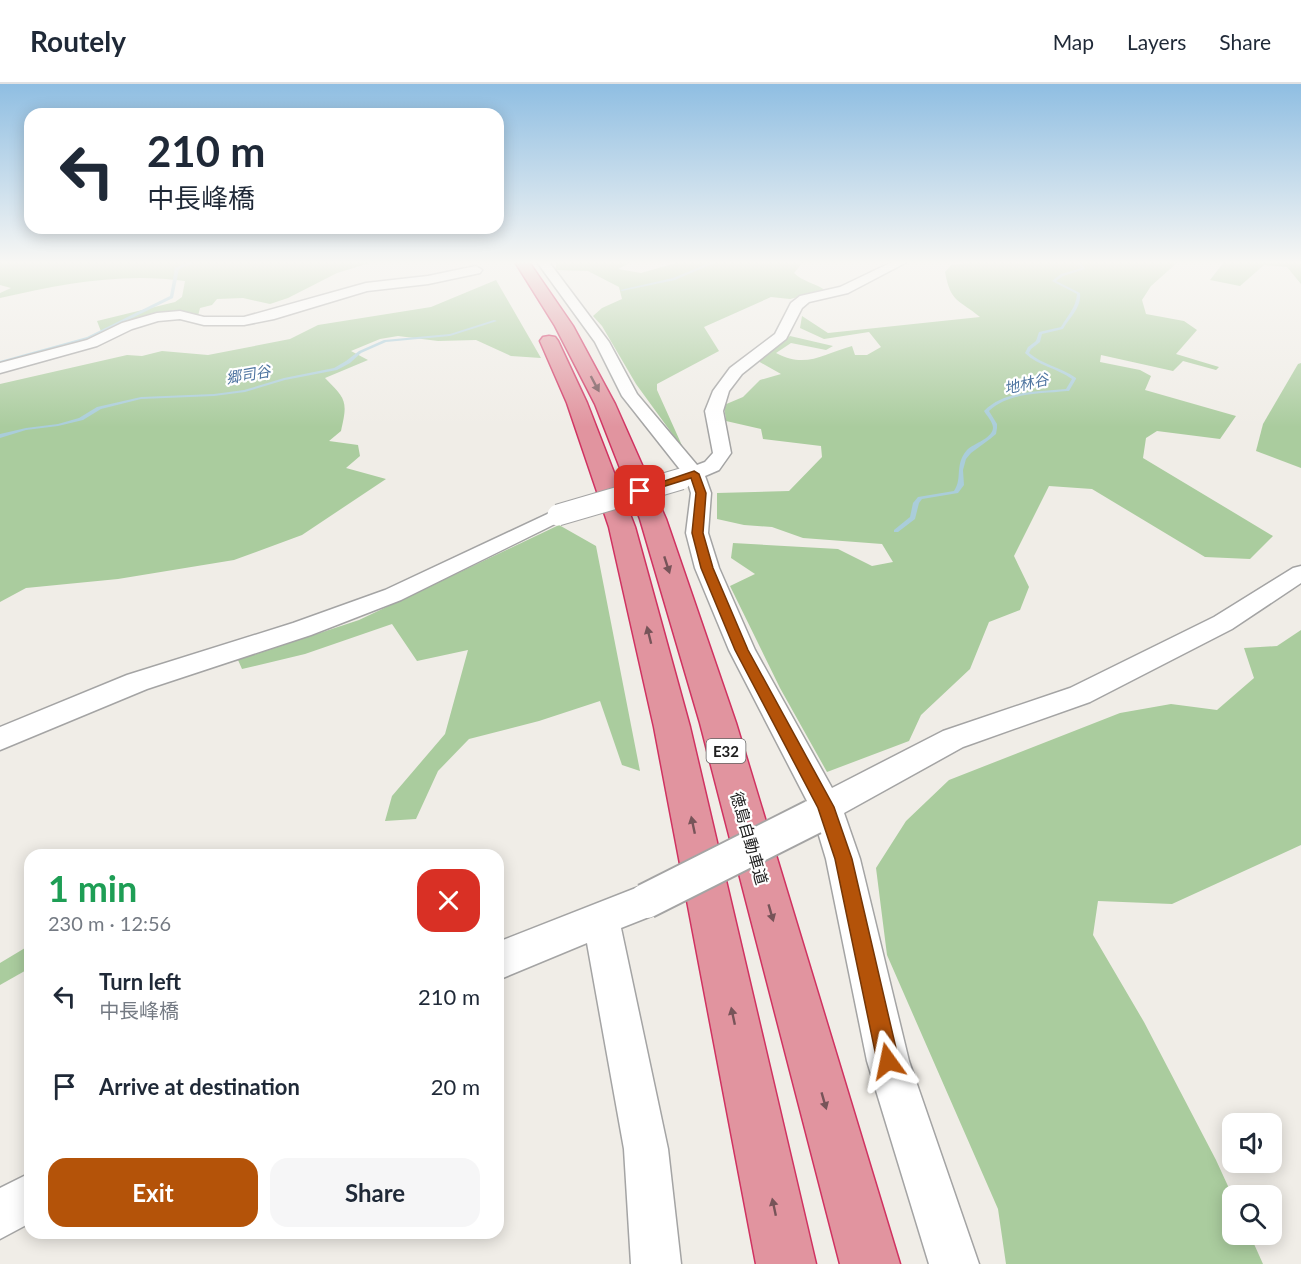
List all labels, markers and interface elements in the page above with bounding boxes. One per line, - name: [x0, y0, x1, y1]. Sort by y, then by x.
- text: Routely: [30, 24, 126, 58]
- text: Map: [1053, 29, 1094, 54]
- text: Layers: [1127, 29, 1186, 54]
- text: Share: [1219, 29, 1271, 54]
- text: 210 m: [147, 126, 265, 176]
- icon: left: [48, 132, 126, 210]
- text: 中長峰橋: [147, 181, 255, 214]
- water label: 郷司谷: [224, 361, 274, 387]
- water label: 地林谷: [1002, 369, 1052, 397]
- one-way arrow: [590, 376, 600, 393]
- pin: [614, 465, 665, 516]
- icon: arrive: [623, 474, 656, 507]
- one-way arrow: [663, 556, 673, 574]
- one-way arrow: [644, 626, 653, 644]
- road number: E32: [706, 739, 746, 763]
- street label: 徳島自動車道: [728, 789, 772, 887]
- one-way arrow: [688, 816, 697, 835]
- text: 1 min: [48, 866, 137, 910]
- button: close: [417, 869, 480, 932]
- one-way arrow: [767, 904, 777, 922]
- text: 230 m · 12:56: [48, 911, 171, 935]
- text: Turn left: [99, 968, 181, 995]
- icon: left: [48, 980, 81, 1013]
- text: 210 m: [418, 983, 480, 1010]
- text: 中長峰橋: [99, 998, 179, 1022]
- one-way arrow: [728, 1006, 737, 1025]
- position arrow: [856, 1029, 920, 1093]
- icon: arrive: [48, 1070, 81, 1103]
- text: Arrive at destination: [99, 1073, 300, 1100]
- text: 20 m: [431, 1073, 480, 1100]
- one-way arrow: [820, 1092, 829, 1110]
- map controls: [1222, 1113, 1282, 1245]
- button: sound: [1222, 1113, 1282, 1173]
- button: Exit: [48, 1158, 258, 1227]
- button: Share: [270, 1158, 480, 1227]
- button: search: [1222, 1185, 1282, 1245]
- one-way arrow: [769, 1197, 778, 1216]

